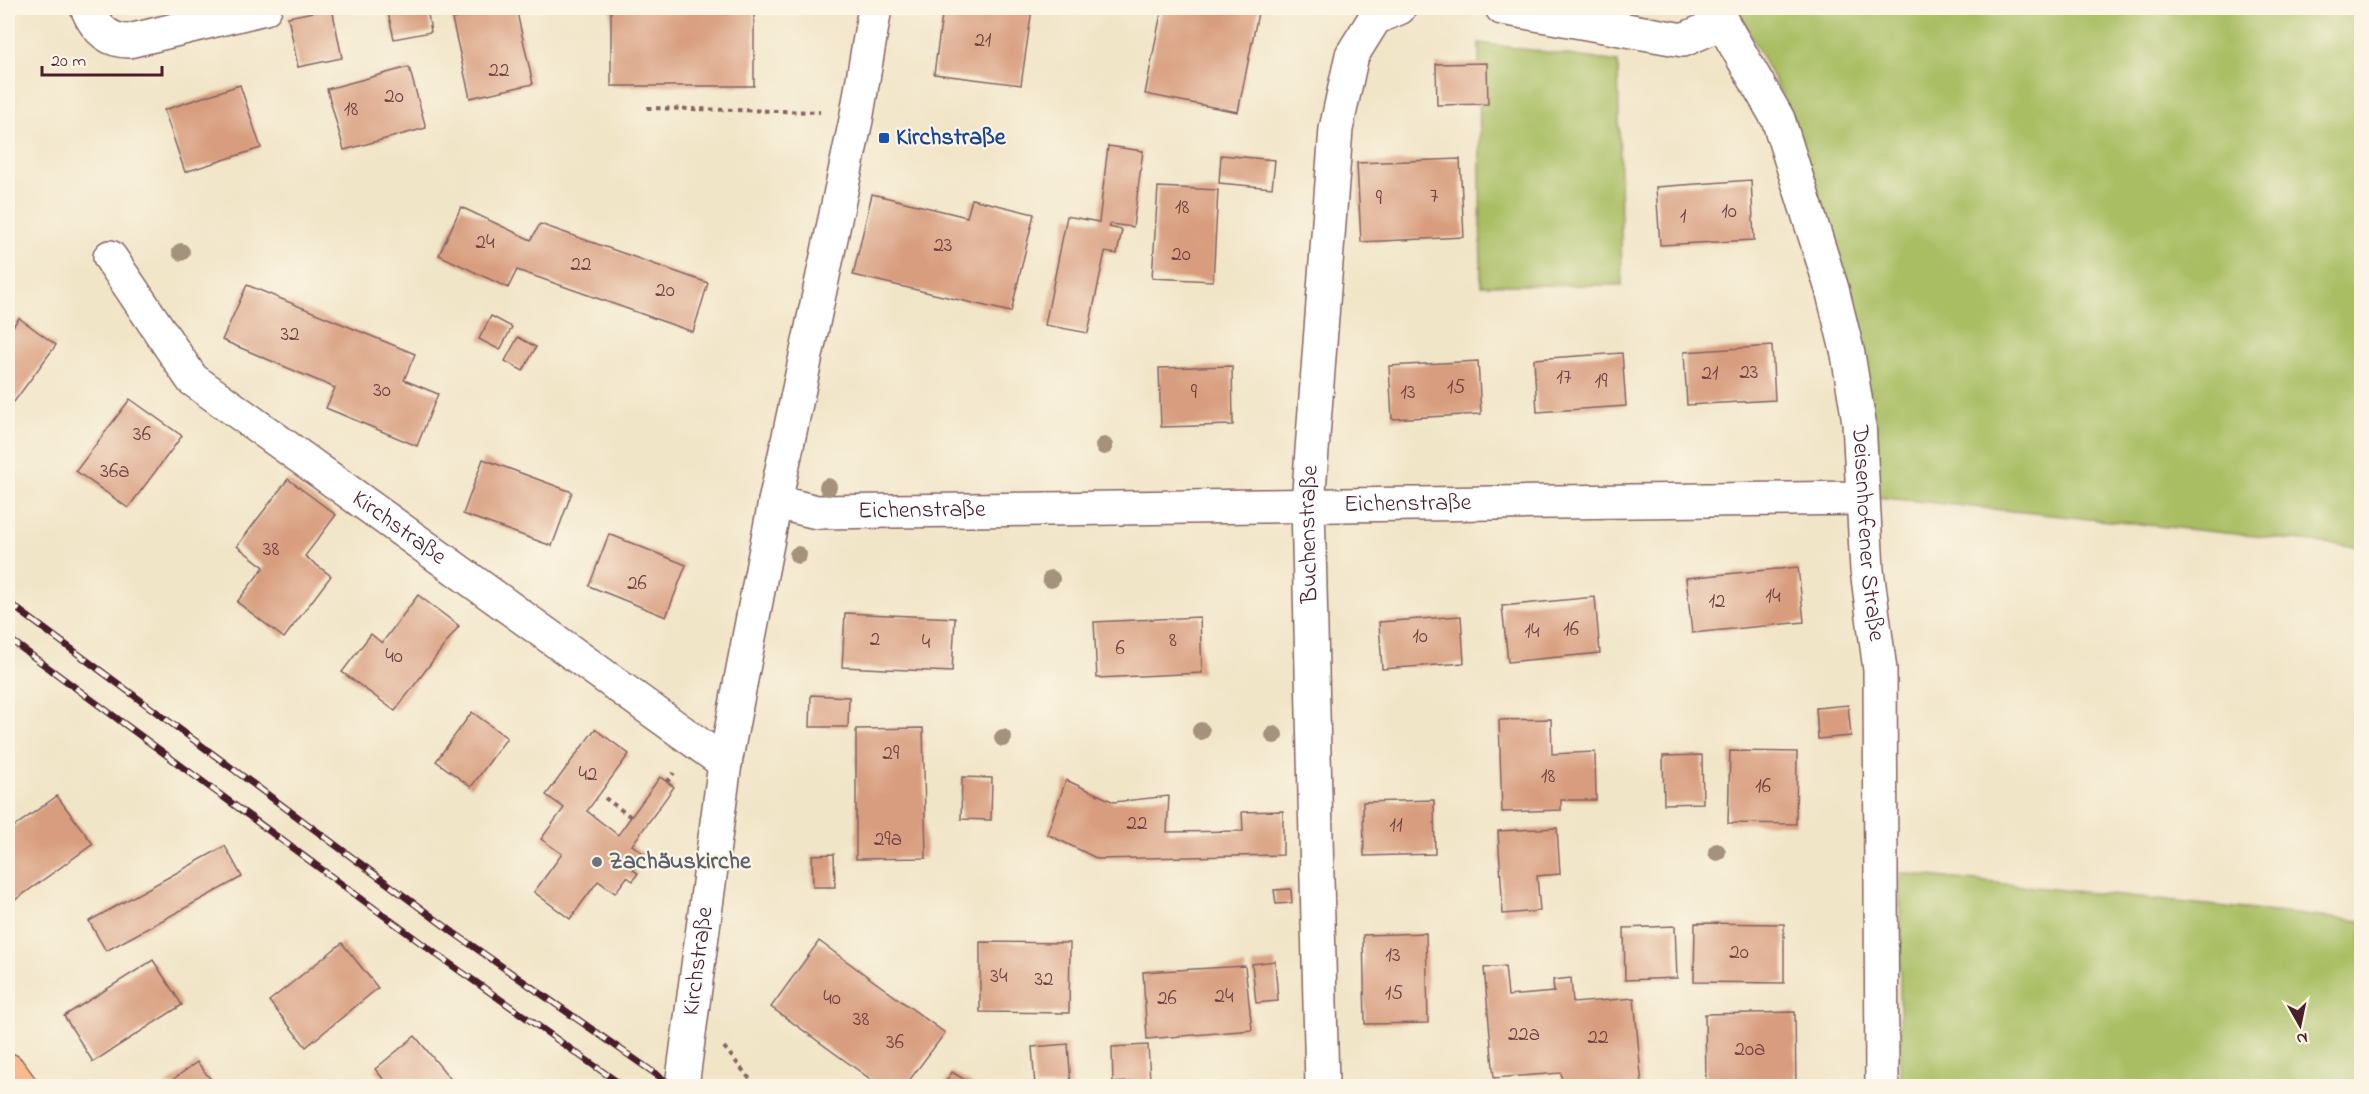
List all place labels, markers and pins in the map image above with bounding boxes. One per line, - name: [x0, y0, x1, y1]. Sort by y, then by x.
- place label: Kirchstraße: [896, 121, 1007, 156]
- marker: Kirchstraße: [877, 131, 891, 145]
- place label: Zachäuskirche: [609, 845, 752, 880]
- marker: Zachäuskirche: [590, 855, 604, 869]

